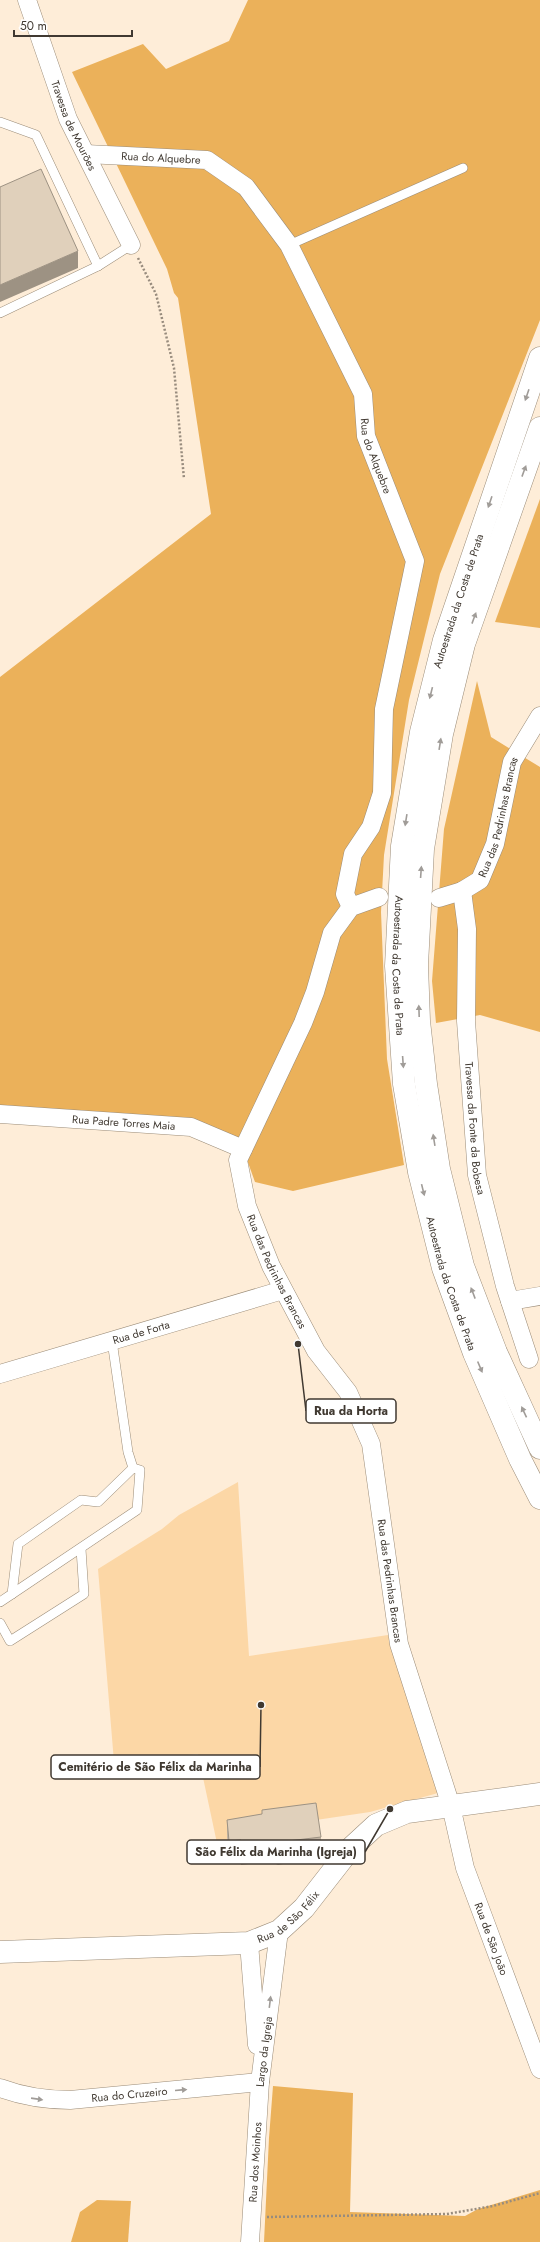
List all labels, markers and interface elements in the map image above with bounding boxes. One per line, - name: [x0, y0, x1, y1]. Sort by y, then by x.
- scale bar: [14, 12, 132, 38]
- text: 50 m: [20, 17, 47, 35]
- street label: Travessa de Mourões: [47, 78, 101, 174]
- street label: Rua do Alquebre: [121, 148, 201, 168]
- one-way arrow: [524, 390, 530, 402]
- street label: Rua do Alquebre: [357, 418, 396, 496]
- one-way arrow: [522, 465, 528, 477]
- one-way arrow: [487, 496, 493, 508]
- street label: Autoestrada da Costa de Prata: [429, 532, 487, 670]
- one-way arrow: [471, 612, 477, 624]
- one-way arrow: [427, 686, 433, 699]
- one-way arrow: [437, 738, 443, 750]
- street label: Rua das Pedrinhas Brancas: [474, 753, 522, 880]
- one-way arrow: [403, 814, 409, 826]
- one-way arrow: [418, 866, 425, 878]
- street label: Autoestrada da Costa de Prata: [388, 895, 409, 1036]
- one-way arrow: [416, 1004, 422, 1017]
- one-way arrow: [399, 1056, 406, 1068]
- street label: Travessa da Fonte da Bobesa: [461, 1061, 490, 1196]
- street label: Rua Padre Torres Maia: [71, 1111, 176, 1134]
- one-way arrow: [431, 1134, 437, 1146]
- one-way arrow: [420, 1184, 426, 1196]
- street label: Rua das Pedrinhas Brancas: [243, 1212, 311, 1332]
- street label: Autoestrada da Costa de Prata: [422, 1214, 480, 1353]
- one-way arrow: [470, 1286, 476, 1298]
- street label: Rua de Forta: [110, 1316, 171, 1348]
- one-way arrow: [477, 1361, 483, 1373]
- callout: Rua da Horta: [306, 1399, 396, 1423]
- text: Rua da Horta: [314, 1402, 388, 1420]
- one-way arrow: [521, 1407, 527, 1418]
- street label: Rua das Pedrinhas Brancas: [374, 1518, 407, 1644]
- callout: Cemitério de São Félix da Marinha: [51, 1755, 260, 1779]
- text: Cemitério de São Félix da Marinha: [58, 1758, 252, 1776]
- callout: São Félix da Marinha (Igreja): [187, 1840, 365, 1864]
- text: São Félix da Marinha (Igreja): [195, 1843, 357, 1861]
- street label: Rua de São Félix: [255, 1887, 323, 1947]
- street label: Rua de São João: [471, 1900, 512, 1977]
- one-way arrow: [267, 1996, 273, 2008]
- street label: Largo da Igreja: [252, 2015, 276, 2087]
- street label: Rua do Cruzeiro: [91, 2083, 168, 2106]
- one-way arrow: [175, 2086, 187, 2093]
- one-way arrow: [31, 2096, 43, 2102]
- street label: Rua dos Moinhos: [244, 2121, 266, 2203]

